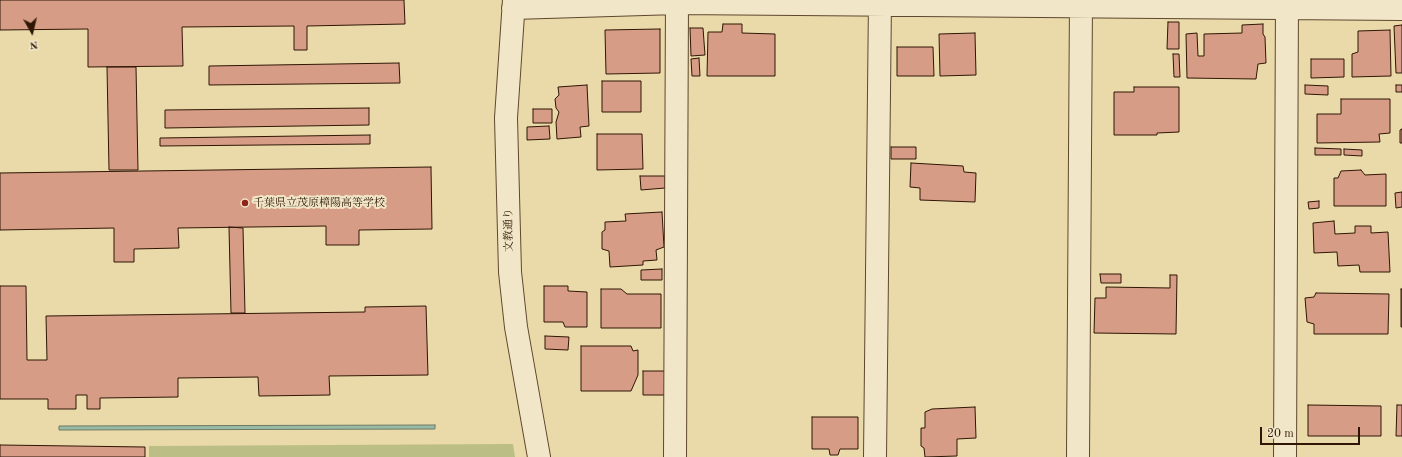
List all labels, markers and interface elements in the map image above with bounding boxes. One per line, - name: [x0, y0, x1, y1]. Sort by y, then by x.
- north arrow: [12, 12, 52, 52]
- text: N: [29, 38, 39, 50]
- place label: 千葉県立茂原樟陽高等学校: [253, 196, 385, 210]
- marker: 千葉県立茂原樟陽高等学校: [240, 198, 250, 208]
- street label: 文教通り: [502, 208, 516, 252]
- scale bar: [1262, 419, 1362, 445]
- text: 20 m: [1267, 428, 1294, 440]

